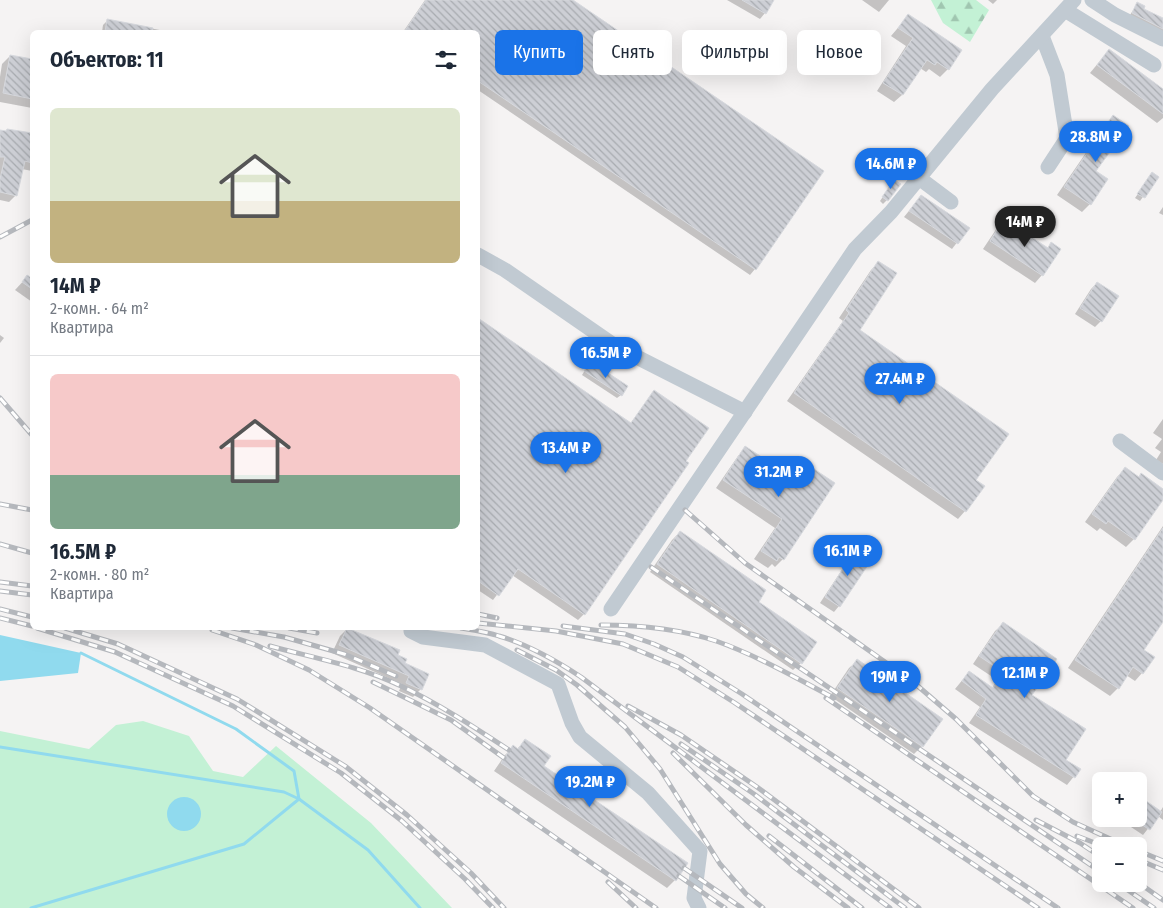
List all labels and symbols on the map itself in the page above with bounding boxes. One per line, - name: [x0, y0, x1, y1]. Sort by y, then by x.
- pin: 28.8M ₽: [1050, 120, 1142, 163]
- pin: 14.6M ₽: [845, 148, 937, 190]
- pin: 14M ₽: [990, 206, 1060, 248]
- pin: 16.5M ₽: [560, 336, 652, 379]
- pin: 27.4M ₽: [854, 362, 946, 405]
- pin: 13.4M ₽: [520, 432, 612, 474]
- pin: 31.2M ₽: [733, 456, 825, 498]
- pin: 16.1M ₽: [802, 534, 894, 577]
- pin: 12.1M ₽: [979, 656, 1071, 699]
- pin: 19M ₽: [855, 660, 925, 703]
- pin: 19.2M ₽: [544, 766, 636, 808]

